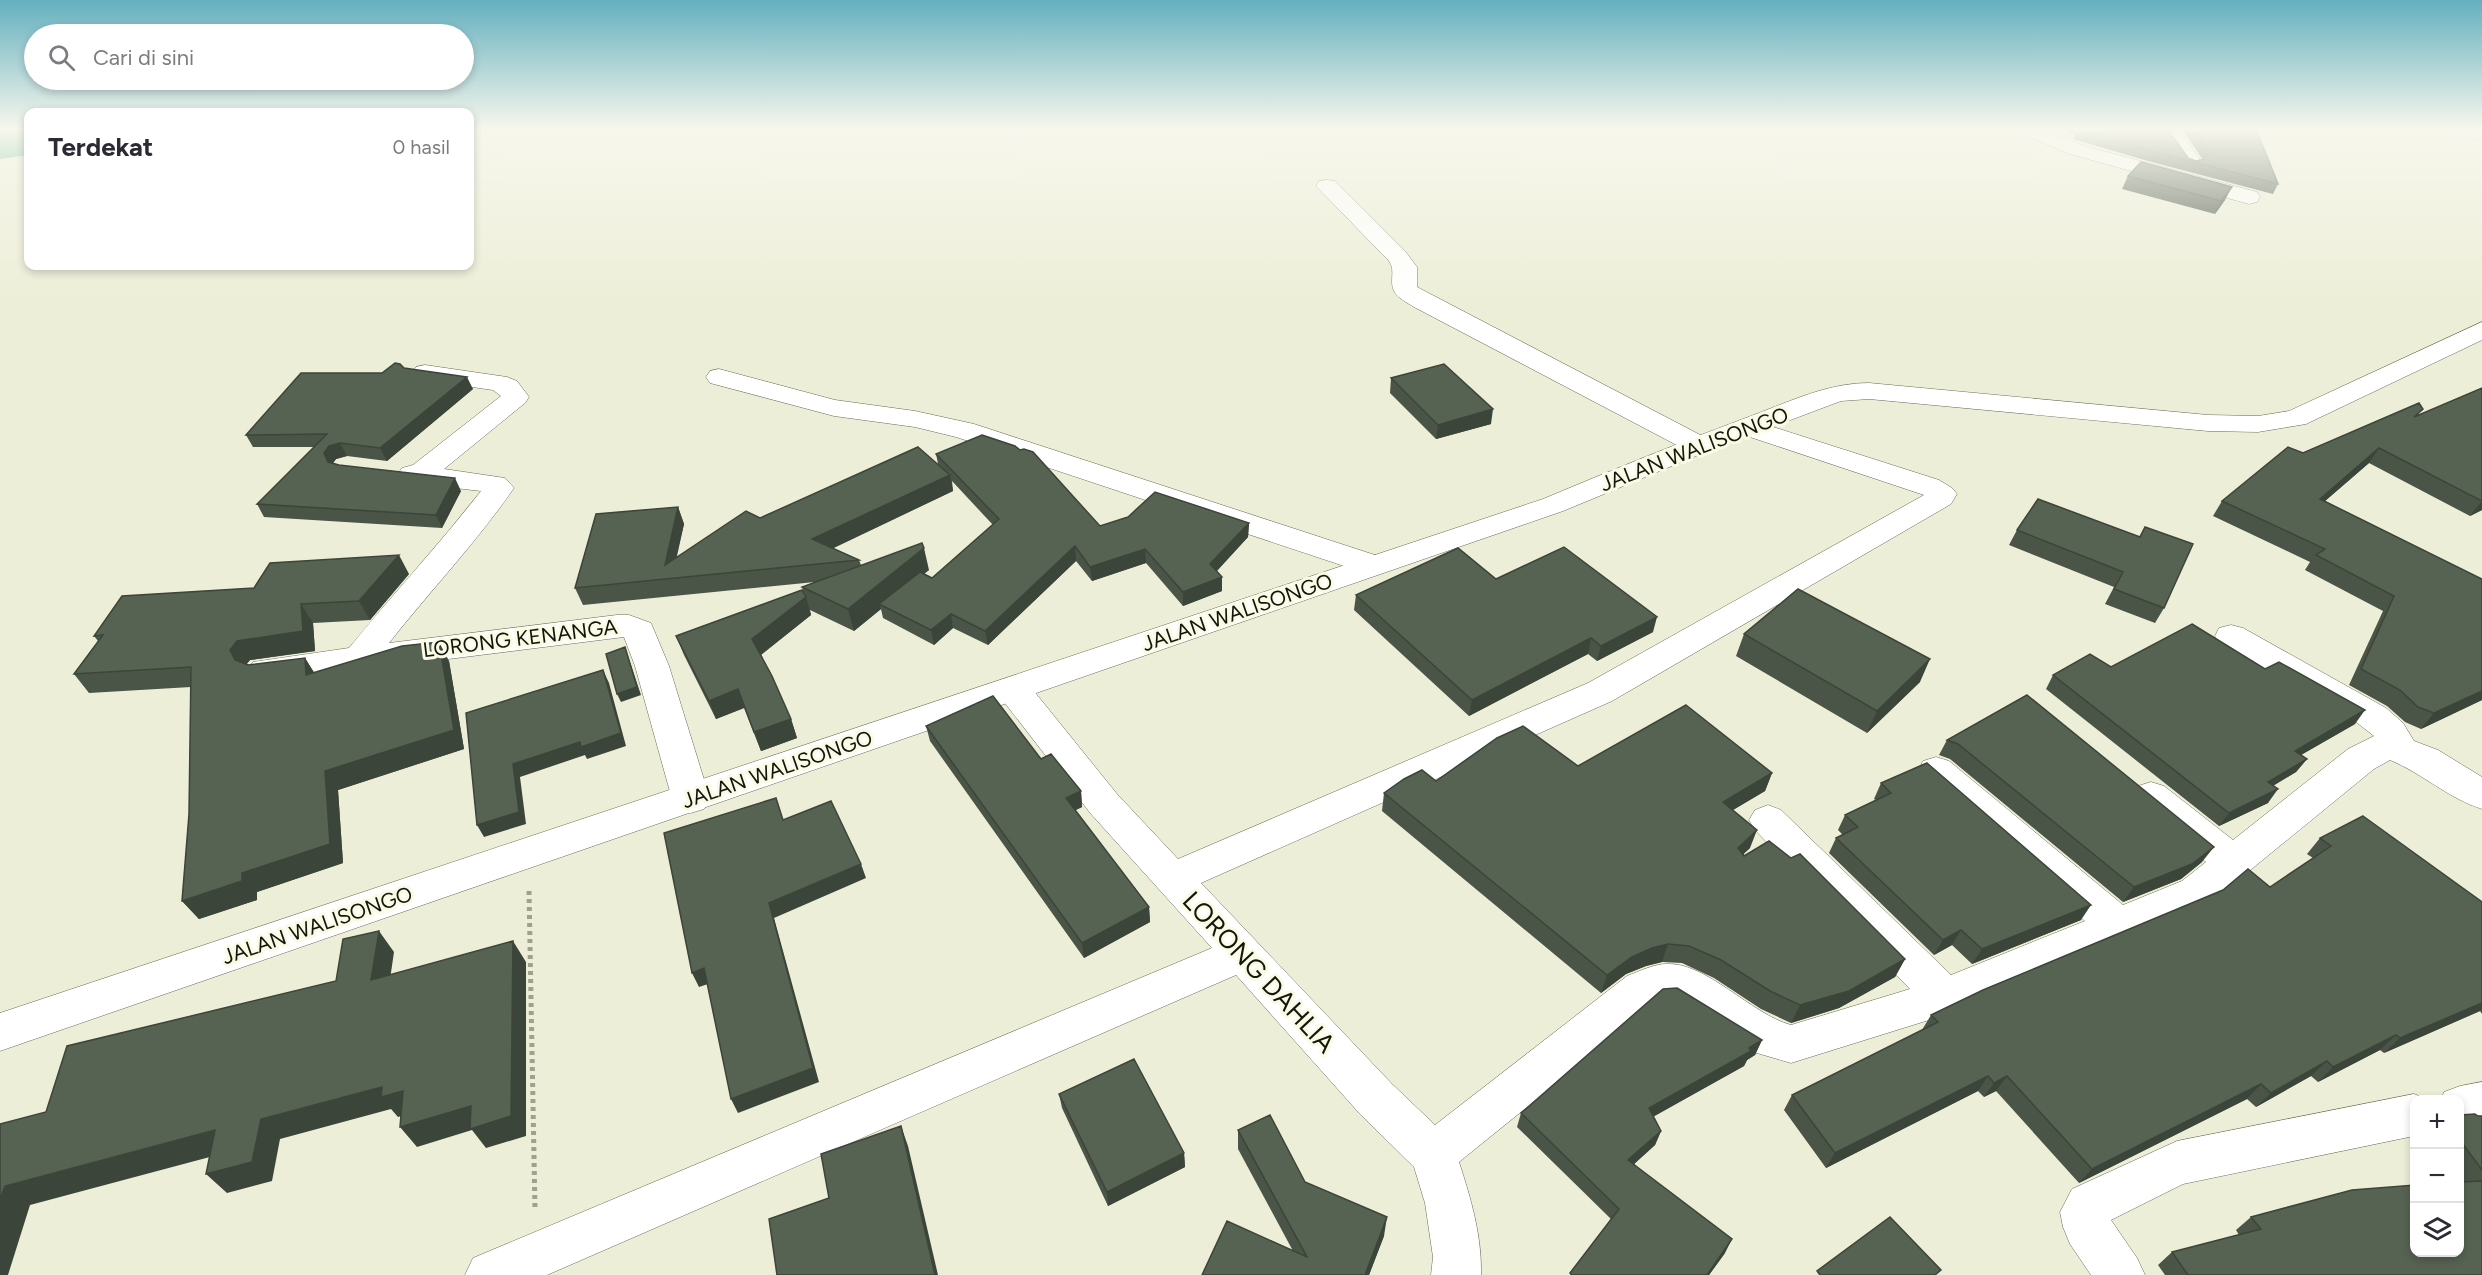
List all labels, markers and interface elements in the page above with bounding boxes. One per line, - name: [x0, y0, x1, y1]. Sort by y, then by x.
- search box: [24, 24, 474, 90]
- icon: search: [45, 41, 78, 74]
- text: Cari di sini: [93, 44, 194, 71]
- text: Terdekat: [48, 131, 153, 163]
- text: 0 hasil: [393, 135, 450, 159]
- street label: JALAN WALISONGO: [1596, 402, 1792, 496]
- street label: JALAN WALISONGO: [1139, 568, 1335, 656]
- street label: LORONG KENANGA: [421, 614, 619, 662]
- street label: JALAN WALISONGO: [679, 725, 875, 813]
- street label: JALAN WALISONGO: [219, 881, 415, 969]
- street label: LORONG DAHLIA: [1176, 885, 1342, 1060]
- map controls: [2410, 1095, 2464, 1257]
- button: +: [2410, 1095, 2464, 1149]
- button: −: [2410, 1149, 2464, 1203]
- button: layers: [2410, 1203, 2464, 1257]

